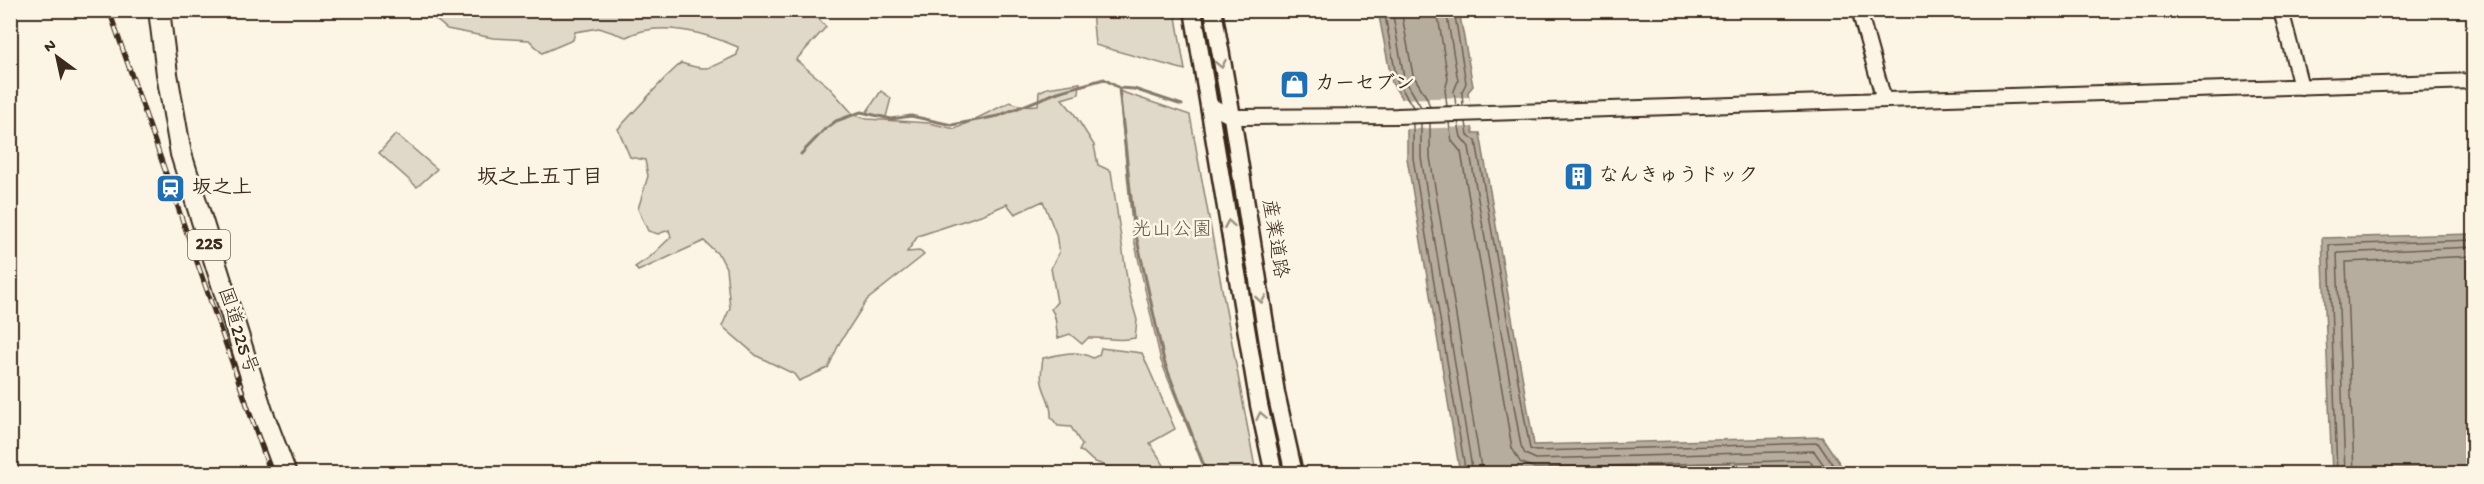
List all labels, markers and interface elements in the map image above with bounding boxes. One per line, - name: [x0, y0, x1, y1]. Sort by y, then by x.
- north arrow: [27, 27, 87, 87]
- text: N: [41, 36, 61, 58]
- one-way arrow: [1214, 59, 1227, 69]
- shop icon: カーセブン: [1278, 69, 1310, 101]
- place label: カーセブン: [1315, 73, 1415, 97]
- building icon: なんきゅうドック: [1562, 161, 1594, 193]
- place label: なんきゅうドック: [1599, 165, 1758, 189]
- district label: 坂之上五丁目: [477, 166, 603, 192]
- station icon: 坂之上: [155, 173, 187, 205]
- place label: 坂之上: [192, 177, 252, 201]
- street label: 産業道路: [1255, 197, 1293, 280]
- park label: 光山公園: [1132, 219, 1212, 243]
- one-way arrow: [1223, 219, 1235, 229]
- road number: 225: [188, 230, 230, 260]
- street label: 国道225号: [211, 284, 262, 377]
- one-way arrow: [1255, 295, 1267, 304]
- one-way arrow: [1255, 412, 1268, 422]

